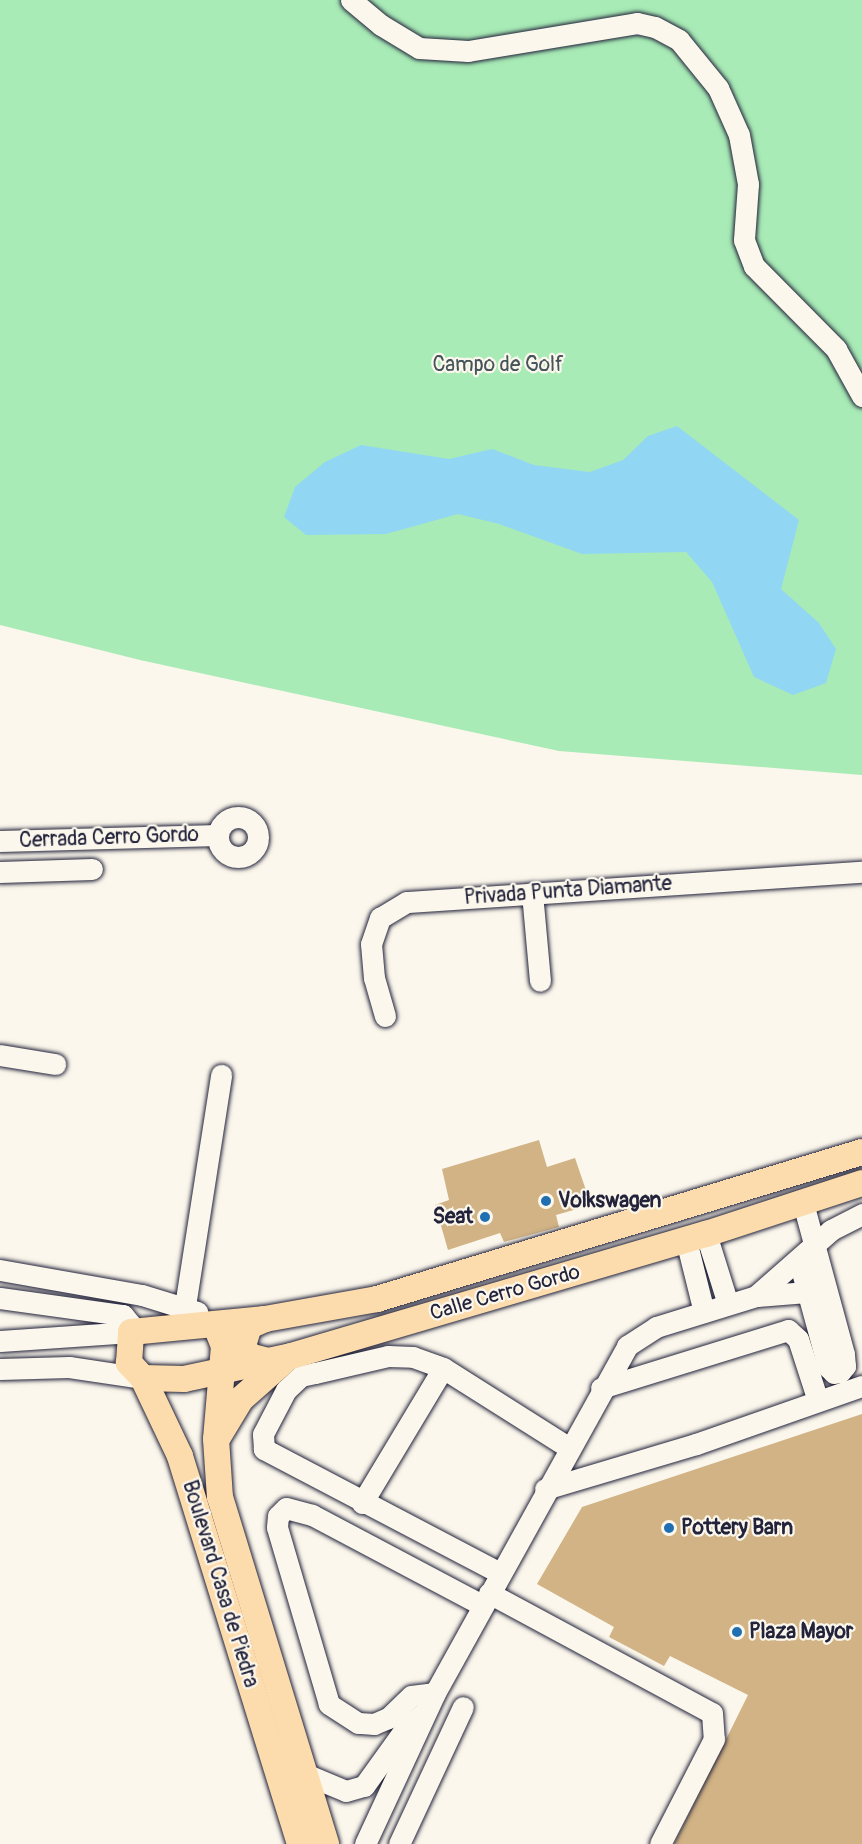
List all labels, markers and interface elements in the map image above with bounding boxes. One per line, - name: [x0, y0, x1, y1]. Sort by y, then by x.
- park label: Campo de Golf: [432, 352, 564, 378]
- street label: Cerrada Cerro Gordo: [19, 822, 199, 854]
- street label: Privada Punta Diamante: [463, 871, 673, 911]
- place label: Volkswagen: [558, 1188, 661, 1214]
- marker: Volkswagen: [539, 1194, 553, 1208]
- place label: Seat: [433, 1204, 473, 1230]
- marker: Seat: [478, 1210, 492, 1224]
- street label: Calle Cerro Gordo: [427, 1260, 583, 1326]
- street label: Boulevard Casa de Piedra: [176, 1477, 264, 1691]
- place label: Pottery Barn: [681, 1515, 793, 1541]
- marker: Pottery Barn: [662, 1521, 676, 1535]
- place label: Plaza Mayor: [749, 1619, 853, 1645]
- marker: Plaza Mayor: [730, 1625, 744, 1639]

